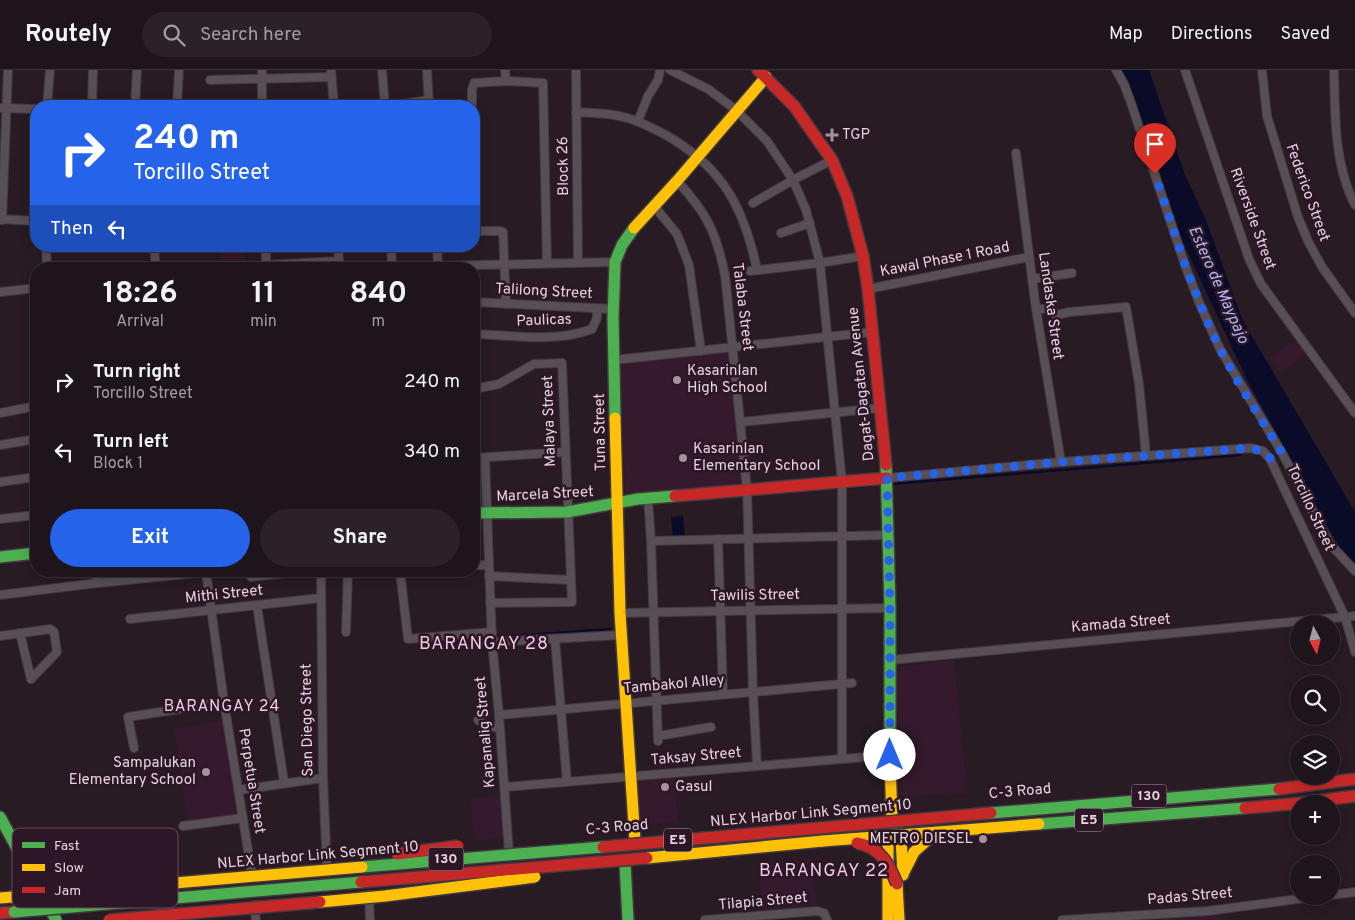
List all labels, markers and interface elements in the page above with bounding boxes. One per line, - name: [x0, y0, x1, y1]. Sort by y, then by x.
- search box: [142, 12, 492, 57]
- text: Routely: [25, 20, 112, 50]
- icon: search: [160, 21, 188, 49]
- text: Search here: [200, 23, 301, 47]
- text: Map: [1109, 23, 1143, 46]
- text: Directions: [1171, 23, 1253, 46]
- text: Saved: [1281, 23, 1330, 46]
- text: 240 m: [133, 117, 239, 161]
- icon: right: [50, 120, 115, 185]
- pin: [1134, 123, 1176, 174]
- place label: TGP: [842, 126, 870, 145]
- marker: TGP: [826, 129, 838, 141]
- icon: arrive: [1141, 130, 1169, 158]
- street label: Block 26: [554, 136, 574, 196]
- street label: Federico Street: [1281, 142, 1333, 244]
- text: Torcillo Street: [133, 160, 270, 187]
- street label: Riverside Street: [1225, 165, 1279, 273]
- icon: left: [103, 215, 131, 243]
- text: Then: [50, 217, 93, 241]
- water label: Estero de Maypajo: [1183, 223, 1253, 347]
- street label: Kawal Phase 1 Road: [879, 238, 1011, 282]
- street label: Landaska Street: [1033, 251, 1067, 361]
- street label: Talaba Street: [727, 262, 757, 352]
- text: 18:26: [103, 276, 178, 313]
- text: 11: [252, 276, 276, 313]
- text: 840: [349, 276, 407, 313]
- street label: Talilong Street: [495, 280, 593, 304]
- street label: Dagat-Dagatan Avenue: [844, 306, 880, 462]
- street label: Paulicas: [516, 311, 572, 331]
- text: Arrival: [116, 312, 164, 332]
- text: min: [250, 312, 277, 332]
- text: m: [372, 312, 385, 332]
- text: Turn right: [93, 360, 181, 384]
- place label: Kasarinlan High School: [687, 362, 768, 398]
- icon: right: [50, 368, 78, 396]
- text: 240 m: [404, 370, 460, 394]
- marker: Kasarinlan High School: [671, 374, 683, 386]
- street label: Malaya Street: [539, 375, 561, 467]
- text: Torcillo Street: [93, 384, 193, 404]
- street label: Tuna Street: [591, 393, 611, 471]
- text: Turn left: [93, 430, 169, 454]
- icon: left: [50, 438, 78, 466]
- text: 340 m: [404, 440, 460, 464]
- place label: Kasarinlan Elementary School: [693, 440, 820, 476]
- marker: Kasarinlan Elementary School: [677, 452, 689, 464]
- text: Block 1: [93, 454, 143, 474]
- street label: Torcillo Street: [1282, 462, 1338, 554]
- street label: Marcela Street: [496, 483, 594, 507]
- button: Exit: [50, 509, 250, 567]
- button: Share: [260, 509, 460, 567]
- street label: Mithi Street: [184, 581, 264, 609]
- street label: Tawilis Street: [710, 586, 800, 606]
- street label: Kamada Street: [1070, 610, 1172, 638]
- north arrow: [1290, 615, 1340, 665]
- map controls: [1290, 615, 1340, 905]
- district label: BARANGAY 28: [419, 633, 549, 656]
- street label: San Diego Street: [298, 663, 318, 777]
- street label: Tambakol Alley: [623, 671, 725, 699]
- street label: Kapanalig Street: [472, 675, 500, 789]
- button: search: [1290, 675, 1340, 725]
- district label: BARANGAY 24: [164, 697, 280, 717]
- street label: Perpetua Street: [233, 727, 269, 835]
- position arrow: [863, 728, 915, 780]
- button: layers: [1290, 735, 1340, 785]
- street label: Taksay Street: [650, 744, 742, 770]
- place label: Sampalukan Elementary School: [69, 754, 196, 790]
- marker: Sampalukan Elementary School: [200, 766, 212, 778]
- place label: Gasul: [675, 778, 712, 797]
- street label: C-3 Road: [988, 780, 1052, 804]
- marker: Gasul: [659, 781, 671, 793]
- road number: 130: [1132, 784, 1166, 808]
- button: +: [1290, 795, 1340, 845]
- street label: NLEX Harbor Link Segment 10: [709, 796, 913, 832]
- road number: E5: [1075, 808, 1103, 832]
- street label: C-3 Road: [585, 816, 649, 840]
- legend: [12, 828, 178, 908]
- road number: E5: [664, 828, 692, 852]
- place label: METRO DIESEL: [869, 830, 973, 849]
- marker: METRO DIESEL: [977, 833, 989, 845]
- text: Fast: [54, 838, 80, 855]
- street label: NLEX Harbor Link Segment 10: [216, 838, 420, 874]
- road number: 130: [428, 848, 464, 871]
- button: −: [1290, 855, 1340, 905]
- text: Slow: [54, 860, 84, 877]
- district label: BARANGAY 22: [759, 860, 889, 883]
- text: Jam: [54, 883, 81, 900]
- street label: Padas Street: [1147, 884, 1233, 910]
- street label: Tilapia Street: [718, 889, 808, 915]

